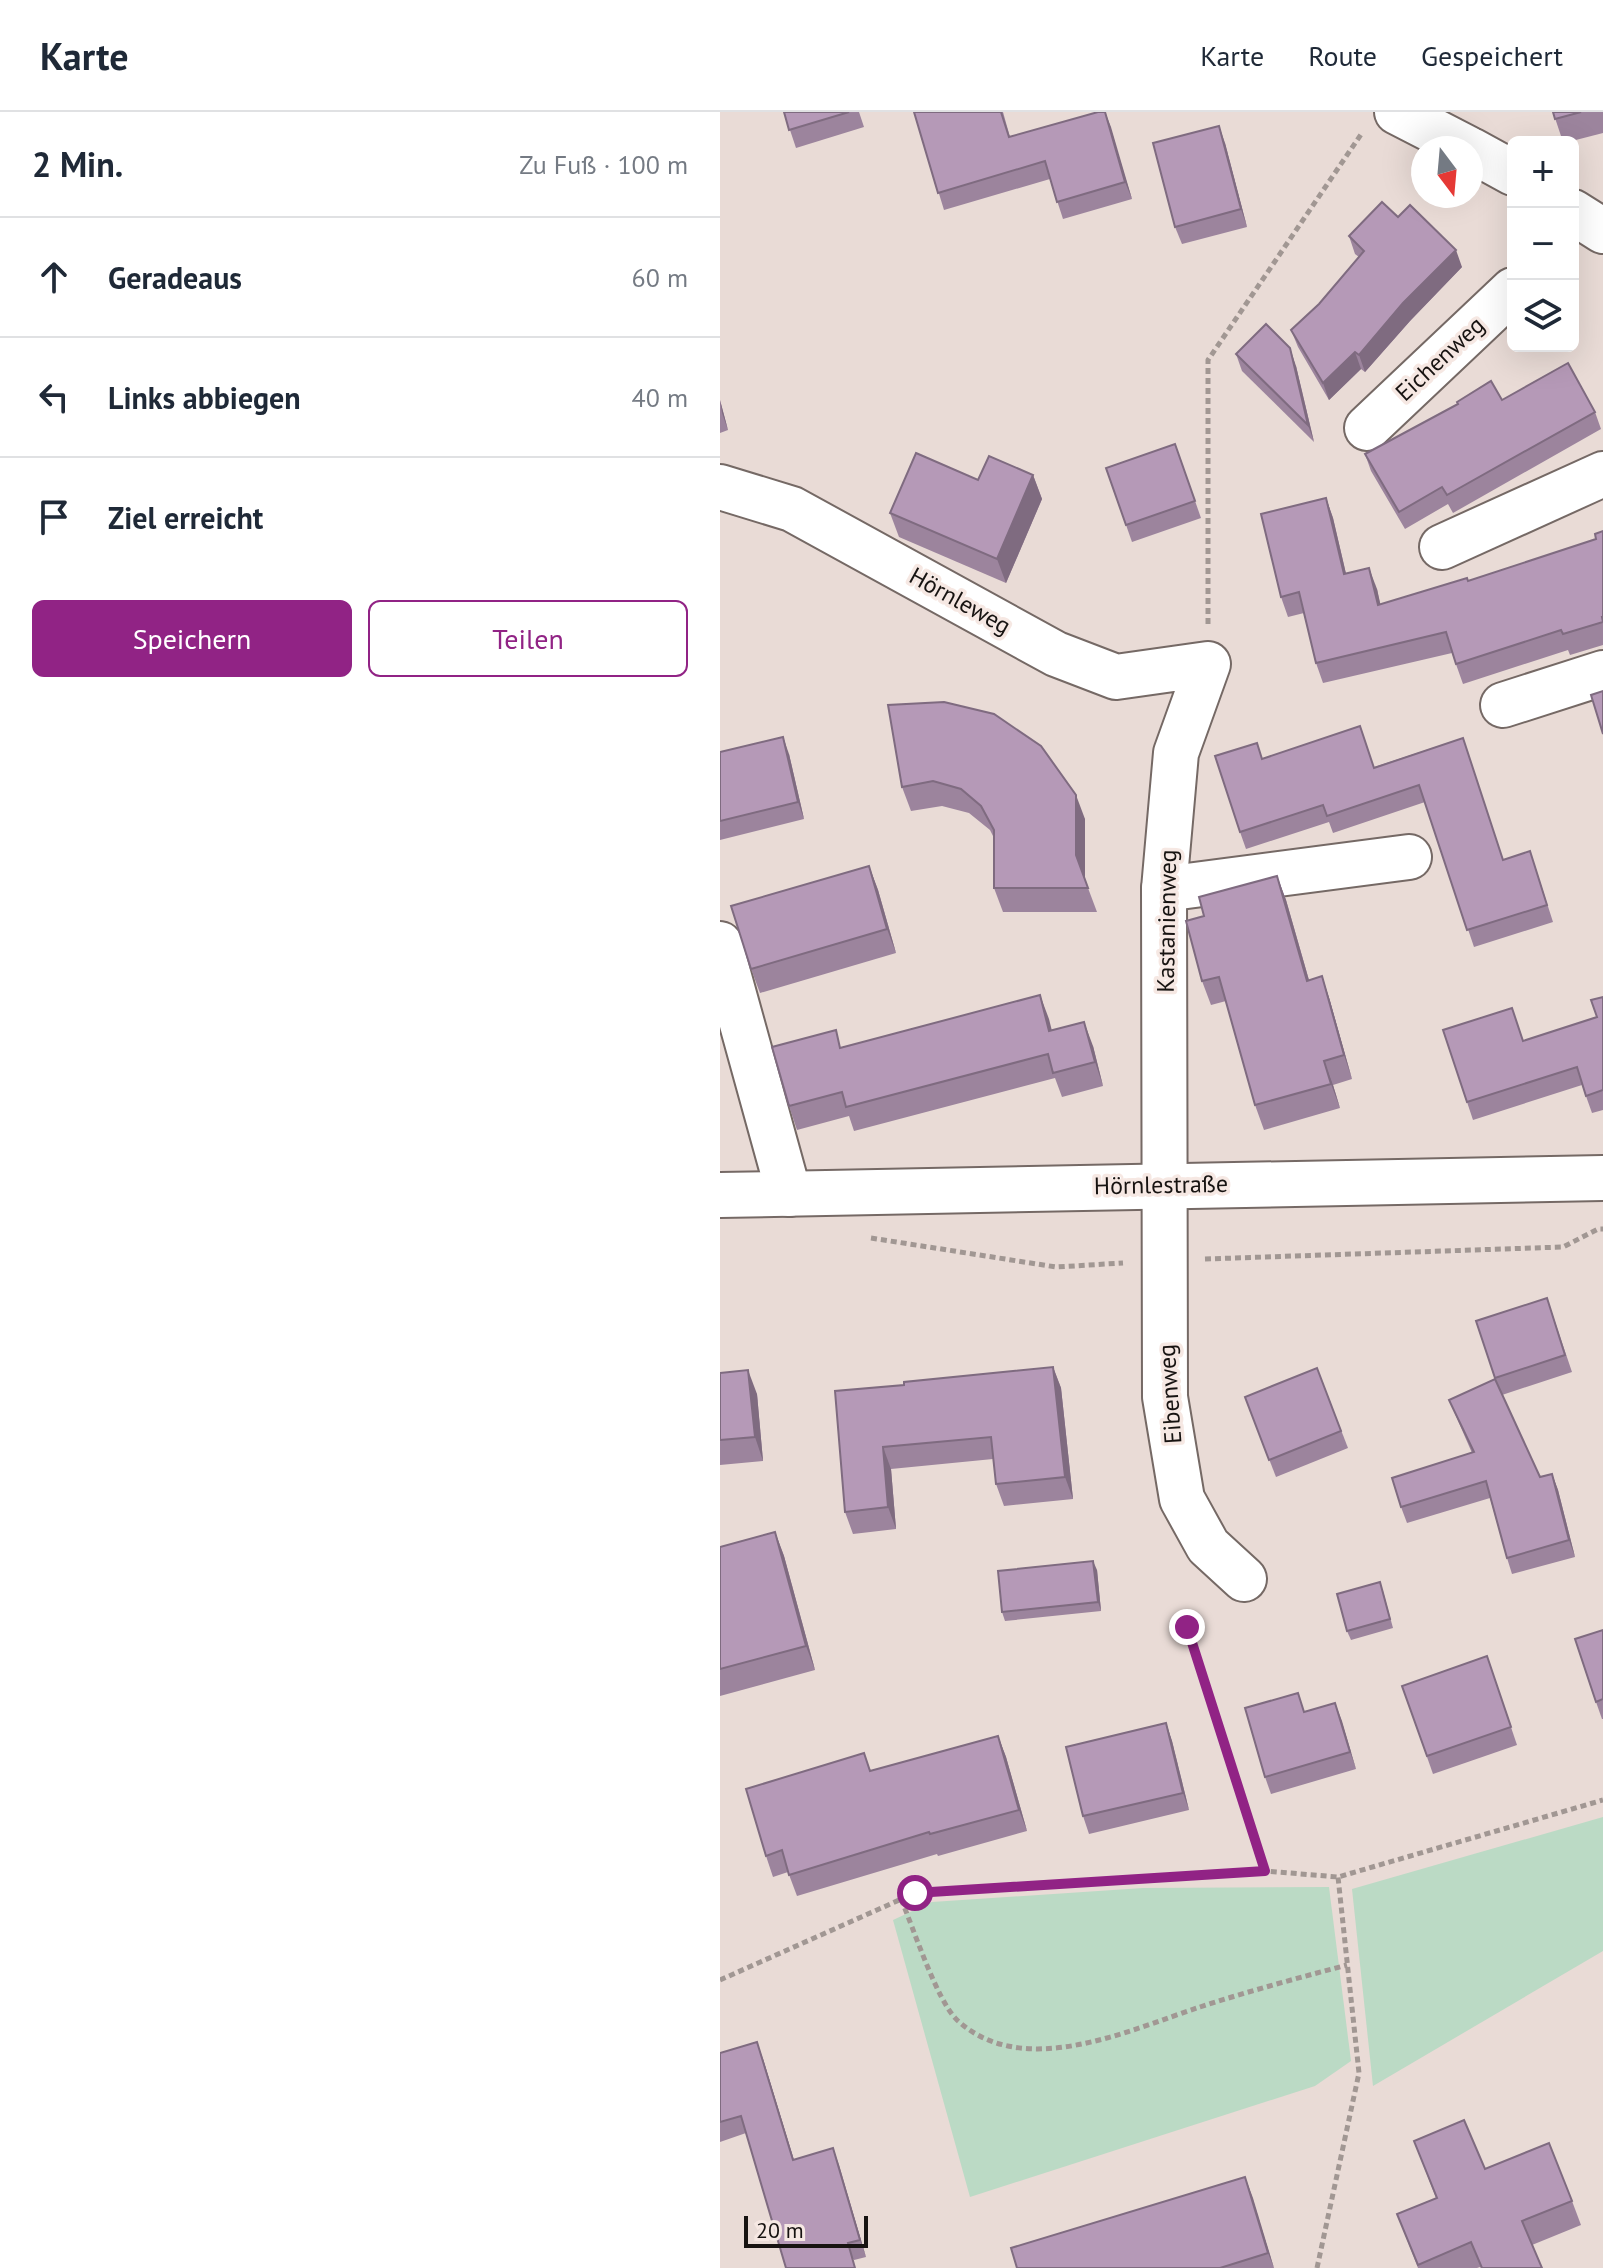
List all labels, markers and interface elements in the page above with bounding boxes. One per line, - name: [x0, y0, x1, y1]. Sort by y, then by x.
- text: Karte: [40, 31, 129, 80]
- text: Karte: [1200, 37, 1264, 74]
- text: Route: [1308, 37, 1377, 74]
- text: Gespeichert: [1421, 37, 1563, 74]
- north arrow: [1411, 136, 1483, 208]
- map controls: [1507, 136, 1579, 352]
- button: +: [1507, 136, 1579, 208]
- text: 2 Min.: [32, 142, 123, 186]
- text: Zu Fuß · 100 m: [519, 148, 688, 181]
- button: −: [1507, 208, 1579, 280]
- icon: ahead: [32, 255, 76, 299]
- text: Geradeaus: [108, 258, 242, 297]
- text: 60 m: [632, 261, 688, 294]
- button: layers: [1507, 280, 1579, 352]
- street label: Eichenweg: [1389, 310, 1491, 408]
- icon: left: [32, 375, 76, 419]
- text: Links abbiegen: [108, 378, 301, 417]
- text: 40 m: [632, 381, 688, 414]
- icon: arrive: [32, 495, 76, 539]
- text: Ziel erreicht: [108, 498, 263, 537]
- street label: Hörnleweg: [904, 560, 1016, 641]
- button: Speichern: [32, 600, 352, 677]
- button: Teilen: [368, 600, 688, 677]
- street label: Kastanienweg: [1150, 849, 1183, 993]
- street label: Hörnlestraße: [1094, 1168, 1228, 1201]
- street label: Eibenweg: [1151, 1343, 1188, 1445]
- route end: [1169, 1609, 1205, 1645]
- route start: [897, 1875, 933, 1911]
- scale bar: [744, 2212, 868, 2248]
- text: 20 m: [756, 2216, 804, 2244]

